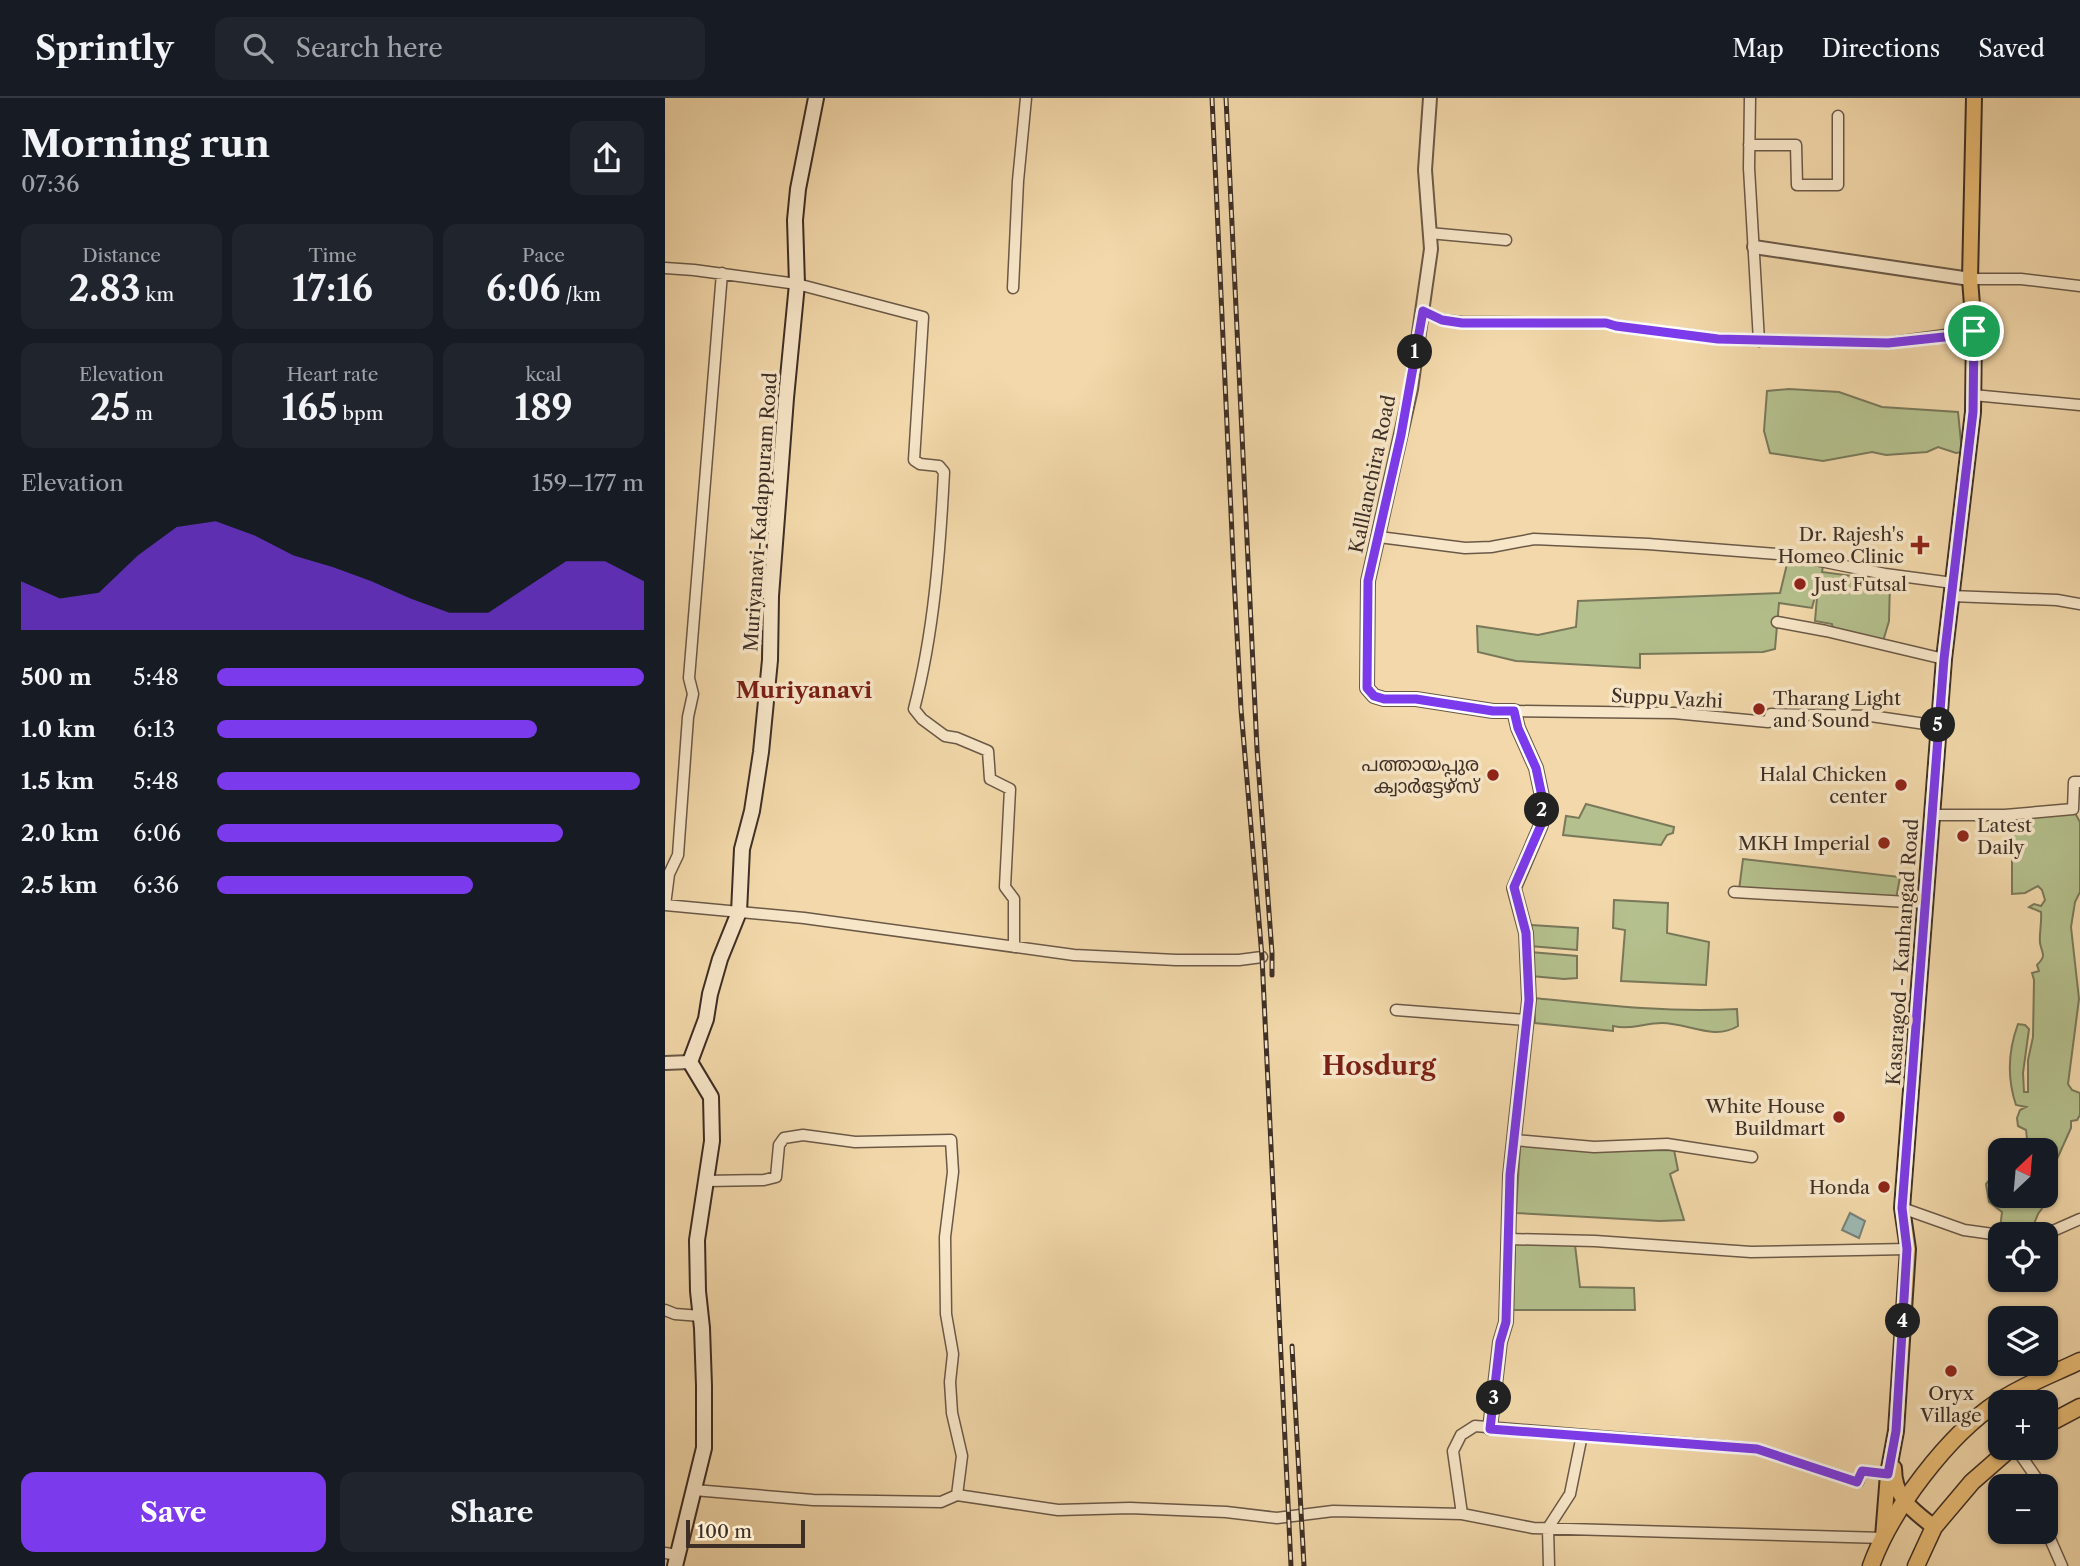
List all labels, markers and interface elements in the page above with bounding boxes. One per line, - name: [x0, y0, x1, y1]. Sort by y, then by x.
- search box: [215, 17, 705, 80]
- text: Sprintly: [35, 28, 173, 69]
- icon: search: [239, 29, 277, 67]
- text: Search here: [295, 32, 443, 64]
- text: Map: [1732, 34, 1784, 63]
- text: Directions: [1822, 34, 1940, 63]
- text: Saved: [1978, 34, 2045, 63]
- text: Morning run: [21, 120, 270, 167]
- button: share: [570, 121, 644, 195]
- text: 07:36: [21, 170, 80, 198]
- text: Distance: [82, 244, 161, 267]
- text: Time: [308, 244, 357, 267]
- text: Pace: [522, 244, 565, 267]
- text: 2.83: [69, 267, 140, 310]
- text: 17:16: [292, 267, 373, 310]
- text: 6:06: [486, 267, 560, 310]
- text: km: [140, 283, 174, 306]
- text: /km: [560, 283, 601, 306]
- pin: [1944, 301, 2004, 361]
- icon: arrive: [1955, 312, 1993, 350]
- pin: 1: [1397, 334, 1433, 370]
- text: 1: [1410, 340, 1419, 363]
- text: Elevation: [79, 363, 164, 386]
- text: Heart rate: [287, 363, 378, 386]
- text: kcal: [526, 363, 561, 386]
- street label: Muriyanavi-Kadappuram Road: [739, 371, 782, 652]
- text: 25: [90, 386, 130, 429]
- text: 165: [282, 386, 338, 429]
- text: 189: [514, 386, 573, 429]
- street label: Kalllanchira Road: [1344, 393, 1401, 555]
- text: m: [130, 402, 153, 425]
- text: bpm: [338, 402, 383, 425]
- text: Elevation: [21, 469, 124, 497]
- text: 159–177 m: [532, 469, 644, 497]
- place label: Dr. Rajesh's Homeo Clinic: [1778, 523, 1904, 568]
- marker: Dr. Rajesh's Homeo Clinic: [1910, 535, 1930, 555]
- place label: Just Futsal: [1811, 573, 1907, 596]
- marker: Just Futsal: [1792, 576, 1808, 592]
- text: 500 m: [21, 663, 92, 691]
- text: 5:48: [133, 663, 179, 691]
- district label: Muriyanavi: [736, 676, 872, 704]
- street label: Suppu Vazhi: [1610, 684, 1724, 713]
- place label: Tharang Light and Sound: [1773, 687, 1901, 732]
- marker: Tharang Light and Sound: [1751, 701, 1767, 717]
- pin: 5: [1921, 708, 1955, 742]
- text: 5: [1932, 713, 1943, 736]
- text: 1.0 km: [21, 715, 96, 743]
- text: 6:13: [133, 715, 175, 743]
- place label: പത്തായപ്പുര ക്വാർട്ടേഴ്സ്: [1362, 753, 1481, 799]
- place label: Halal Chicken center: [1759, 763, 1887, 808]
- text: 1.5 km: [21, 767, 94, 795]
- text: 5:48: [133, 767, 179, 795]
- marker: പത്തായപ്പുര ക്വാർട്ടേഴ്സ്: [1485, 767, 1501, 783]
- marker: Halal Chicken center: [1893, 777, 1909, 793]
- pin: 2: [1525, 792, 1559, 828]
- text: 2: [1536, 798, 1547, 821]
- place label: Latest Daily: [1977, 814, 2032, 859]
- street label: Kasaragod - Kanhangad Road: [1882, 818, 1923, 1086]
- text: 2.0 km: [21, 819, 99, 847]
- text: 6:06: [133, 819, 181, 847]
- marker: Latest Daily: [1955, 828, 1971, 844]
- place label: MKH Imperial: [1738, 832, 1870, 855]
- marker: MKH Imperial: [1876, 835, 1892, 851]
- text: 2.5 km: [21, 871, 97, 899]
- text: 6:36: [133, 871, 179, 899]
- district label: Hosdurg: [1322, 1050, 1437, 1082]
- place label: White House Buildmart: [1705, 1095, 1825, 1140]
- marker: White House Buildmart: [1831, 1109, 1847, 1125]
- north arrow: [1988, 1138, 2058, 1208]
- map controls: [1988, 1138, 2058, 1544]
- place label: Honda: [1809, 1176, 1870, 1199]
- marker: Honda: [1876, 1179, 1892, 1195]
- button: locate: [1988, 1222, 2058, 1292]
- pin: 4: [1885, 1304, 1921, 1338]
- button: layers: [1988, 1306, 2058, 1376]
- text: 4: [1897, 1309, 1908, 1332]
- marker: Oryx Village: [1943, 1363, 1959, 1379]
- pin: 3: [1477, 1380, 1511, 1416]
- place label: Oryx Village: [1919, 1382, 1982, 1427]
- text: 3: [1488, 1386, 1499, 1409]
- button: +: [1988, 1390, 2058, 1460]
- button: Save: [21, 1472, 326, 1552]
- button: Share: [340, 1472, 644, 1552]
- button: −: [1988, 1474, 2058, 1544]
- scale bar: [686, 1517, 805, 1549]
- text: 100 m: [697, 1520, 752, 1543]

